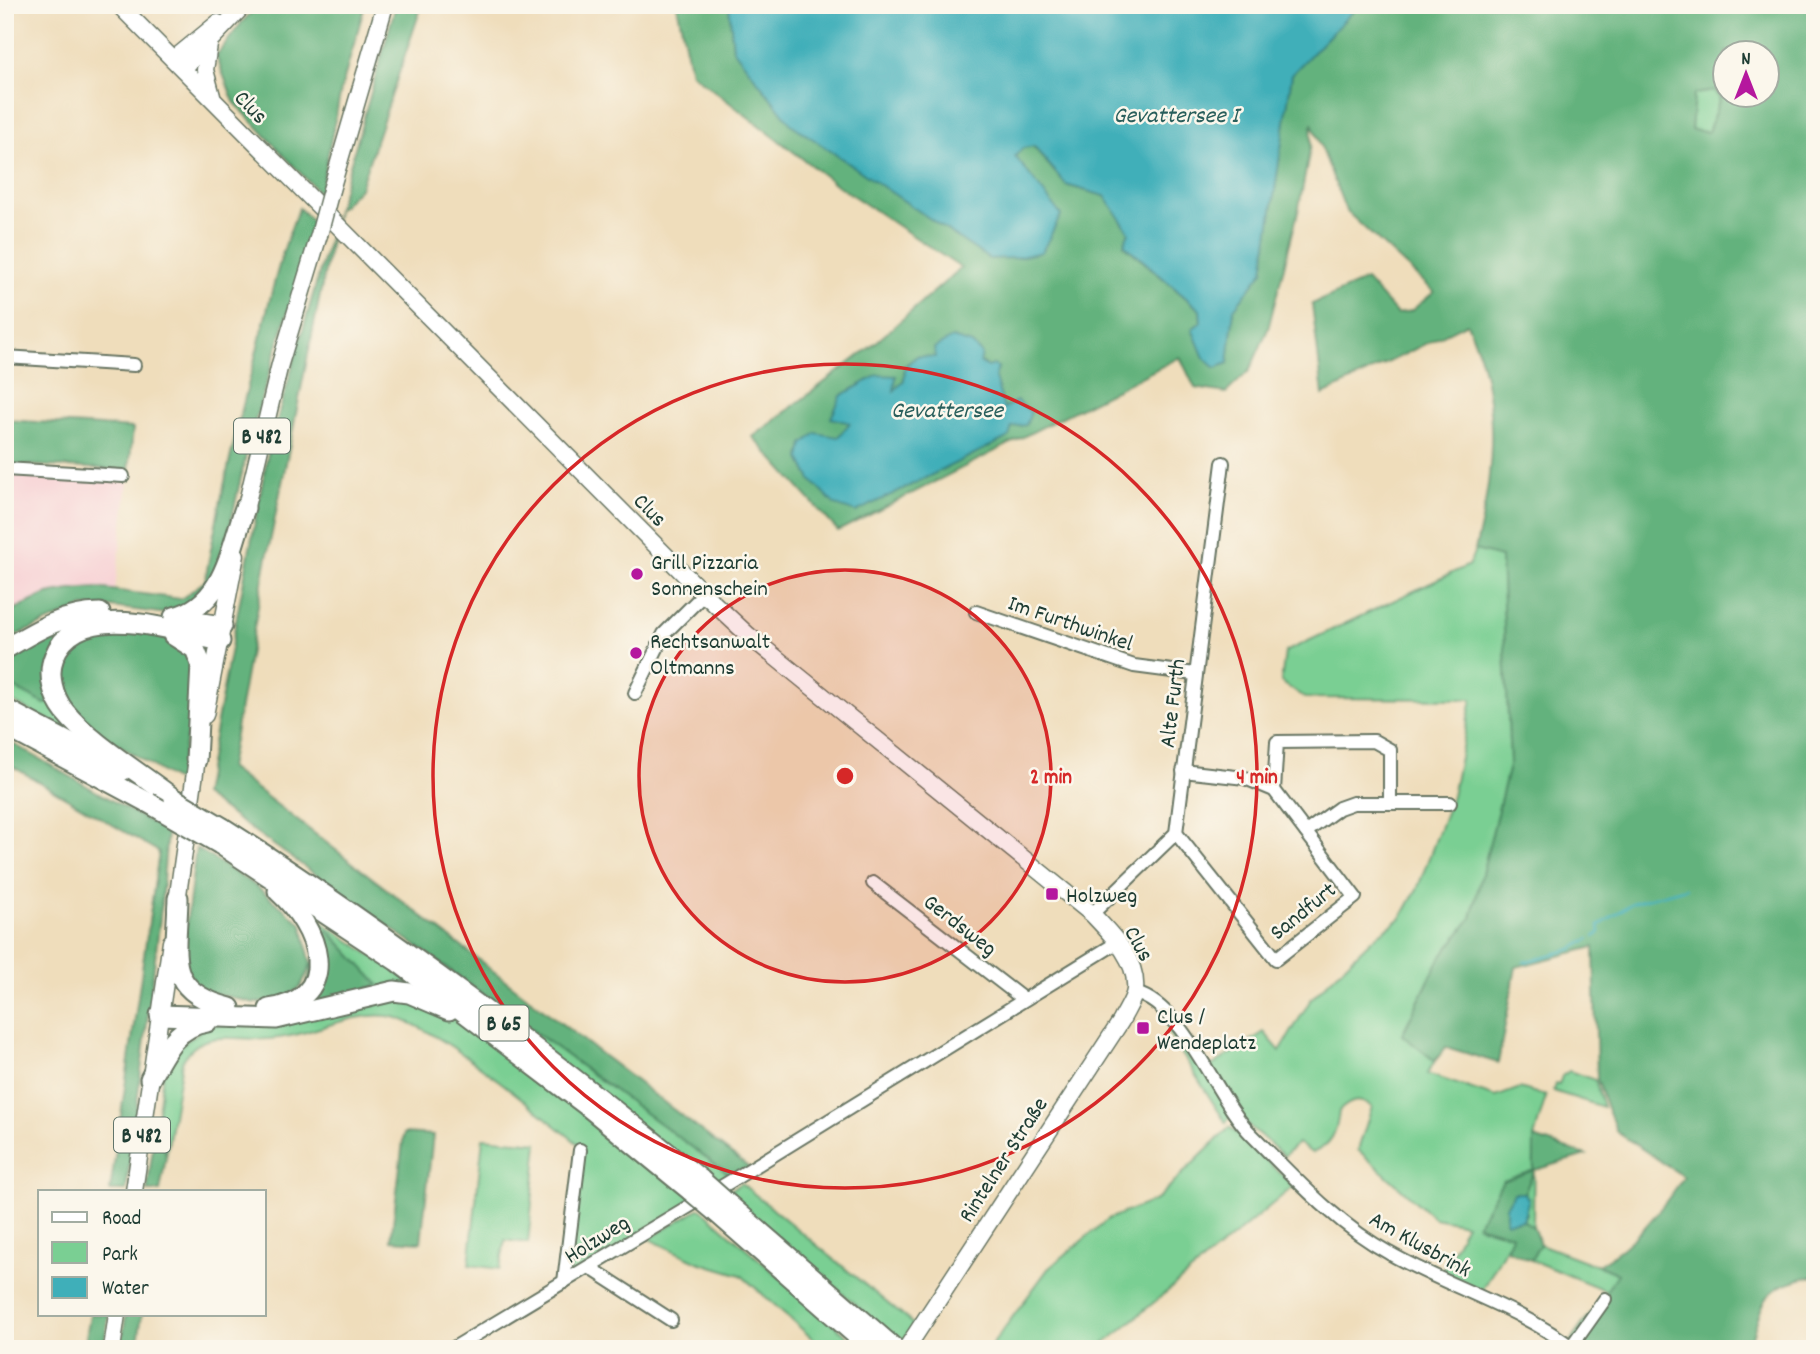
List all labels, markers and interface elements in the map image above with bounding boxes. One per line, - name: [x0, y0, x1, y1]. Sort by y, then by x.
- north arrow: [1712, 38, 1782, 108]
- text: N: [1741, 47, 1751, 74]
- street label: Clus: [225, 84, 274, 133]
- water label: Gevattersee I: [1113, 100, 1242, 134]
- water label: Gevattersee: [891, 395, 1005, 429]
- road number: B 482: [234, 418, 290, 453]
- street label: Clus: [624, 487, 673, 536]
- place label: Grill Pizzaria Sonnenschein: [651, 548, 768, 607]
- marker: Grill Pizzaria Sonnenschein: [629, 566, 645, 582]
- street label: Im Furthwinkel: [1003, 588, 1137, 662]
- place label: Rechtsanwalt Oltmanns: [650, 627, 770, 686]
- marker: Rechtsanwalt Oltmanns: [628, 645, 644, 661]
- street label: Alte Furth: [1153, 657, 1196, 750]
- centre of rings: [833, 764, 857, 788]
- text: 2 min: [1030, 764, 1072, 794]
- text: 4 min: [1236, 764, 1278, 794]
- street label: Sandfurt: [1264, 876, 1345, 950]
- place label: Holzweg: [1066, 881, 1137, 914]
- marker: Holzweg: [1044, 886, 1060, 902]
- street label: Gerdsweg: [915, 887, 1003, 966]
- street label: Clus: [1114, 921, 1160, 969]
- place label: Clus / Wendeplatz: [1157, 1002, 1256, 1061]
- road number: B 65: [480, 1006, 528, 1040]
- marker: Clus / Wendeplatz: [1135, 1020, 1151, 1036]
- street label: Rintelner Straße: [952, 1092, 1058, 1230]
- road number: B 482: [114, 1118, 170, 1152]
- legend: [38, 1190, 266, 1316]
- street label: Am Klusbrink: [1362, 1204, 1476, 1288]
- text: Road: [102, 1205, 141, 1235]
- street label: Holzweg: [559, 1208, 637, 1274]
- text: Park: [102, 1241, 138, 1271]
- text: Water: [102, 1275, 149, 1305]

